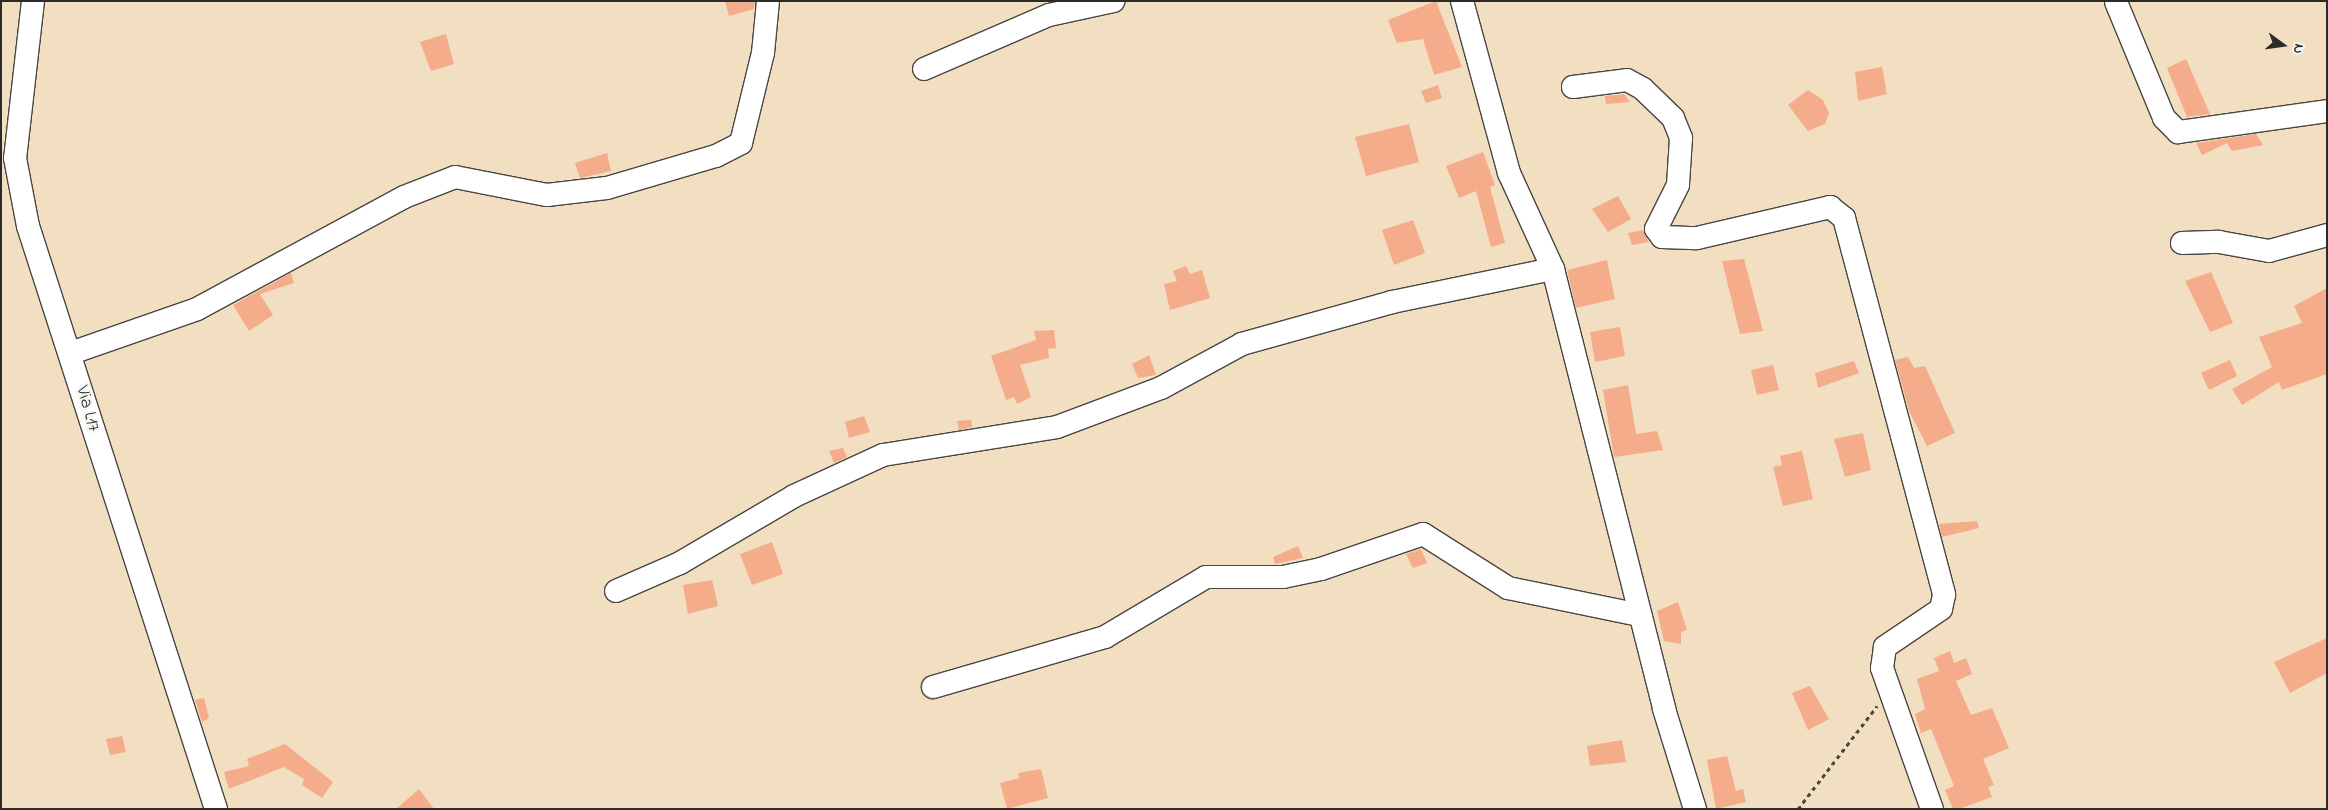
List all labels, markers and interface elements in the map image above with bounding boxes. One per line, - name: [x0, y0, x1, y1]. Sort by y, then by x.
- north arrow: [2258, 20, 2308, 70]
- text: N: [2287, 42, 2309, 56]
- street label: Via L17: [70, 384, 104, 434]

